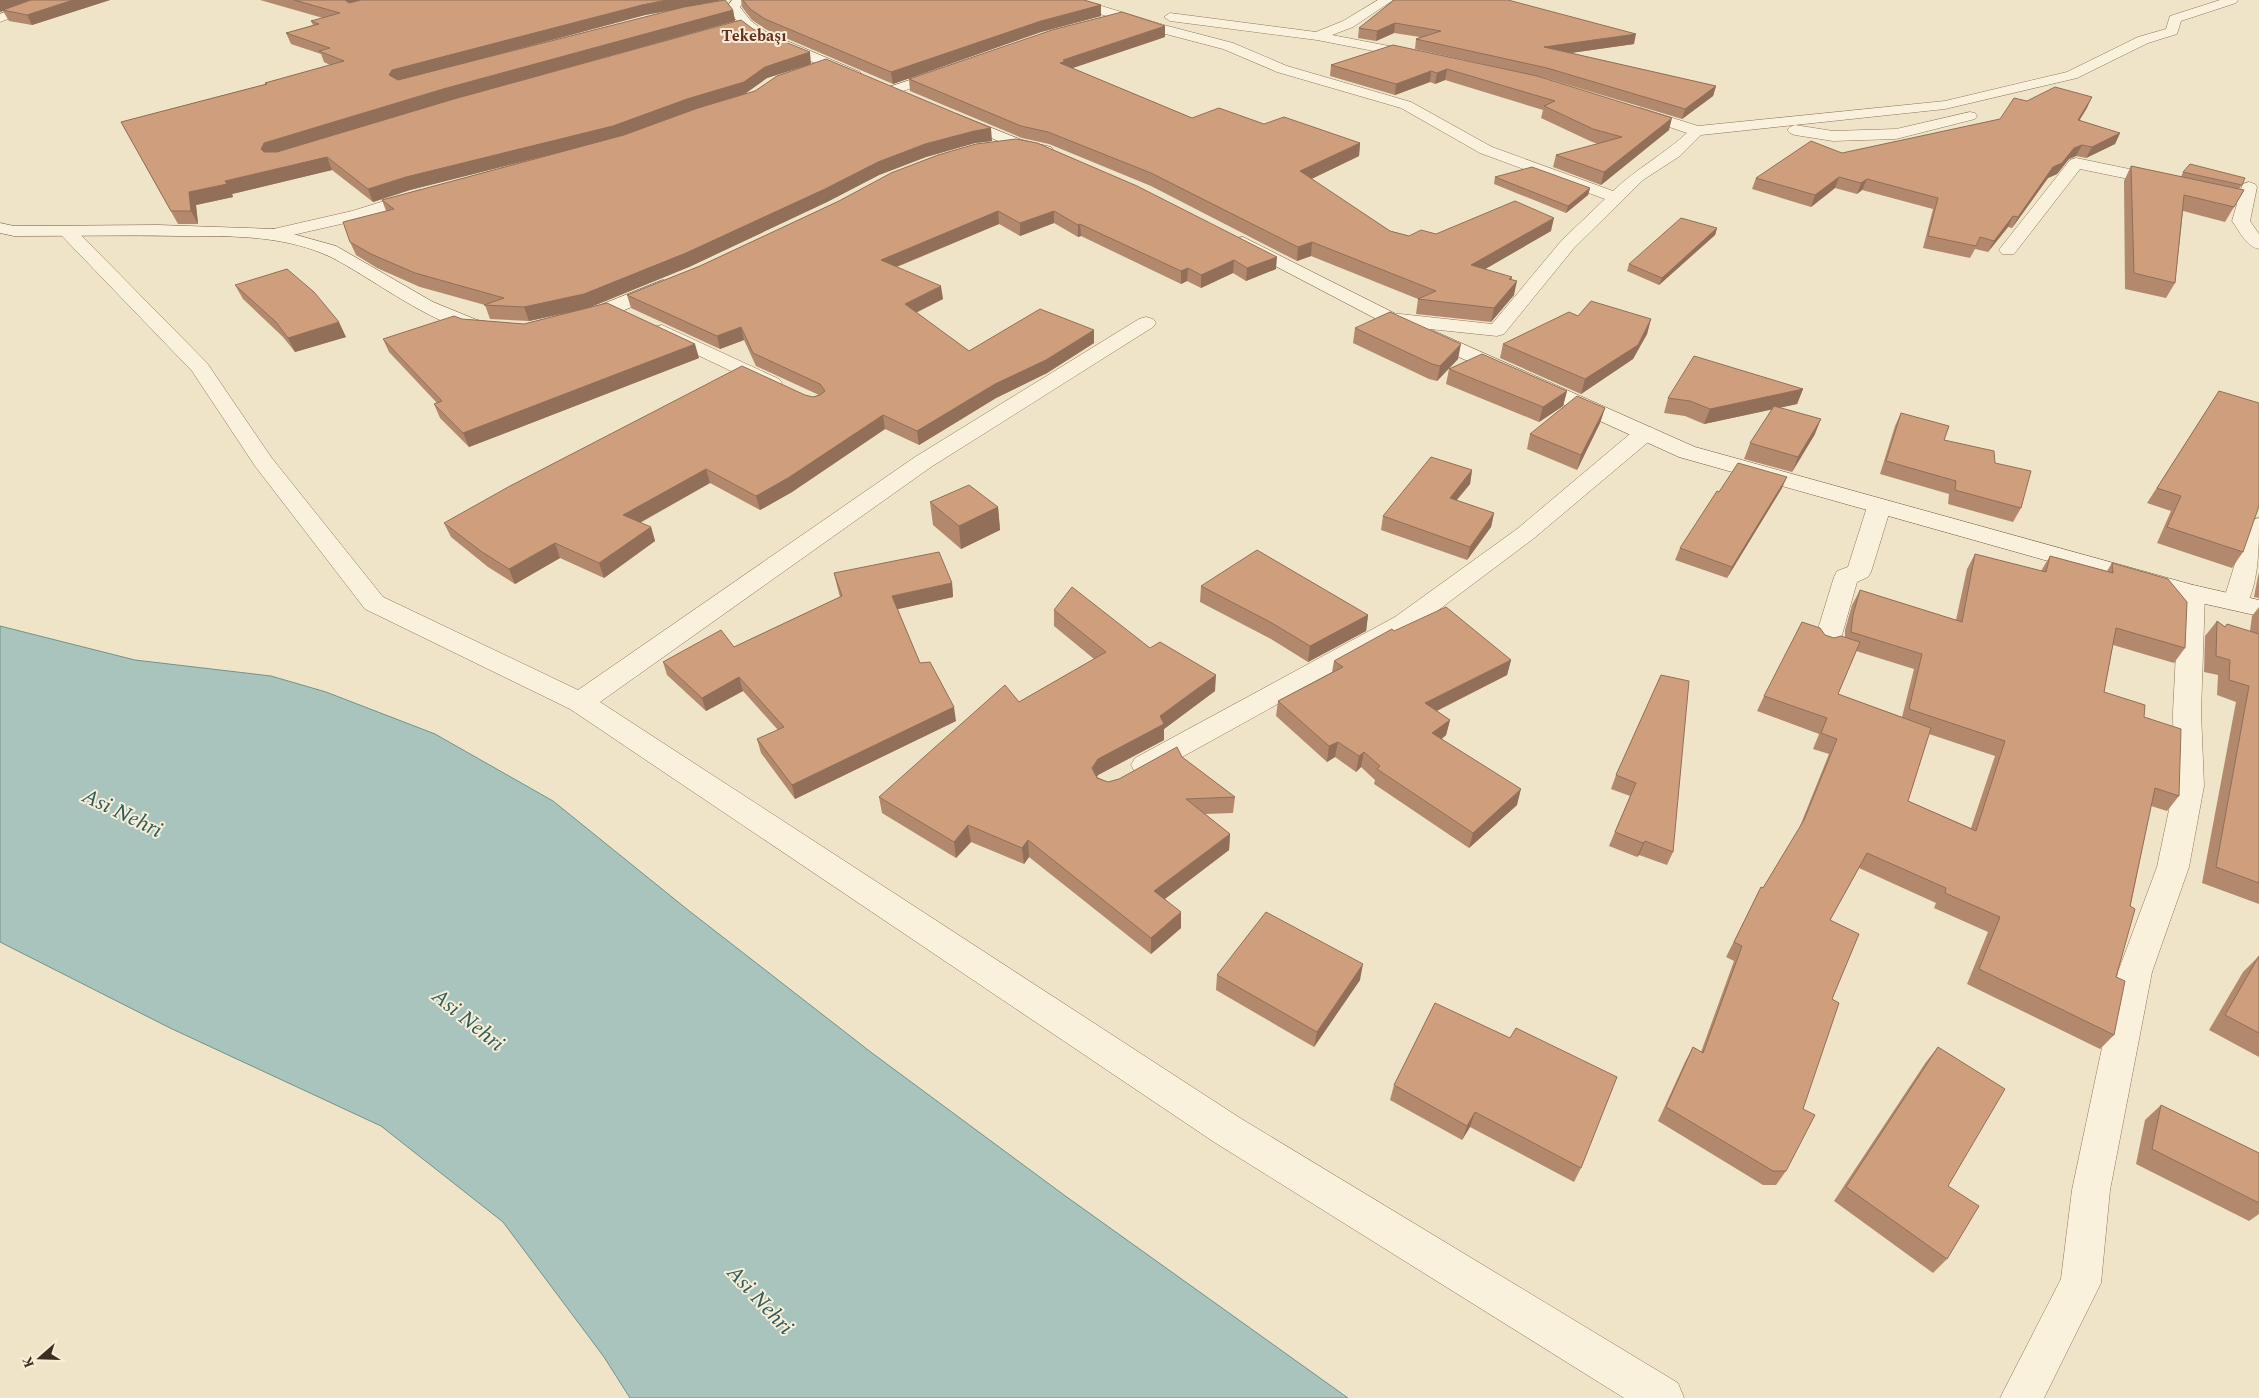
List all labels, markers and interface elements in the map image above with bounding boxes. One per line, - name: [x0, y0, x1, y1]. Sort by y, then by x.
- district label: Tekebaşı: [721, 24, 787, 48]
- water label: Asi Nehri: [76, 779, 168, 847]
- water label: Asi Nehri: [424, 980, 512, 1060]
- water label: Asi Nehri: [718, 1257, 801, 1343]
- north arrow: [15, 1333, 65, 1383]
- text: K: [16, 1353, 40, 1371]

